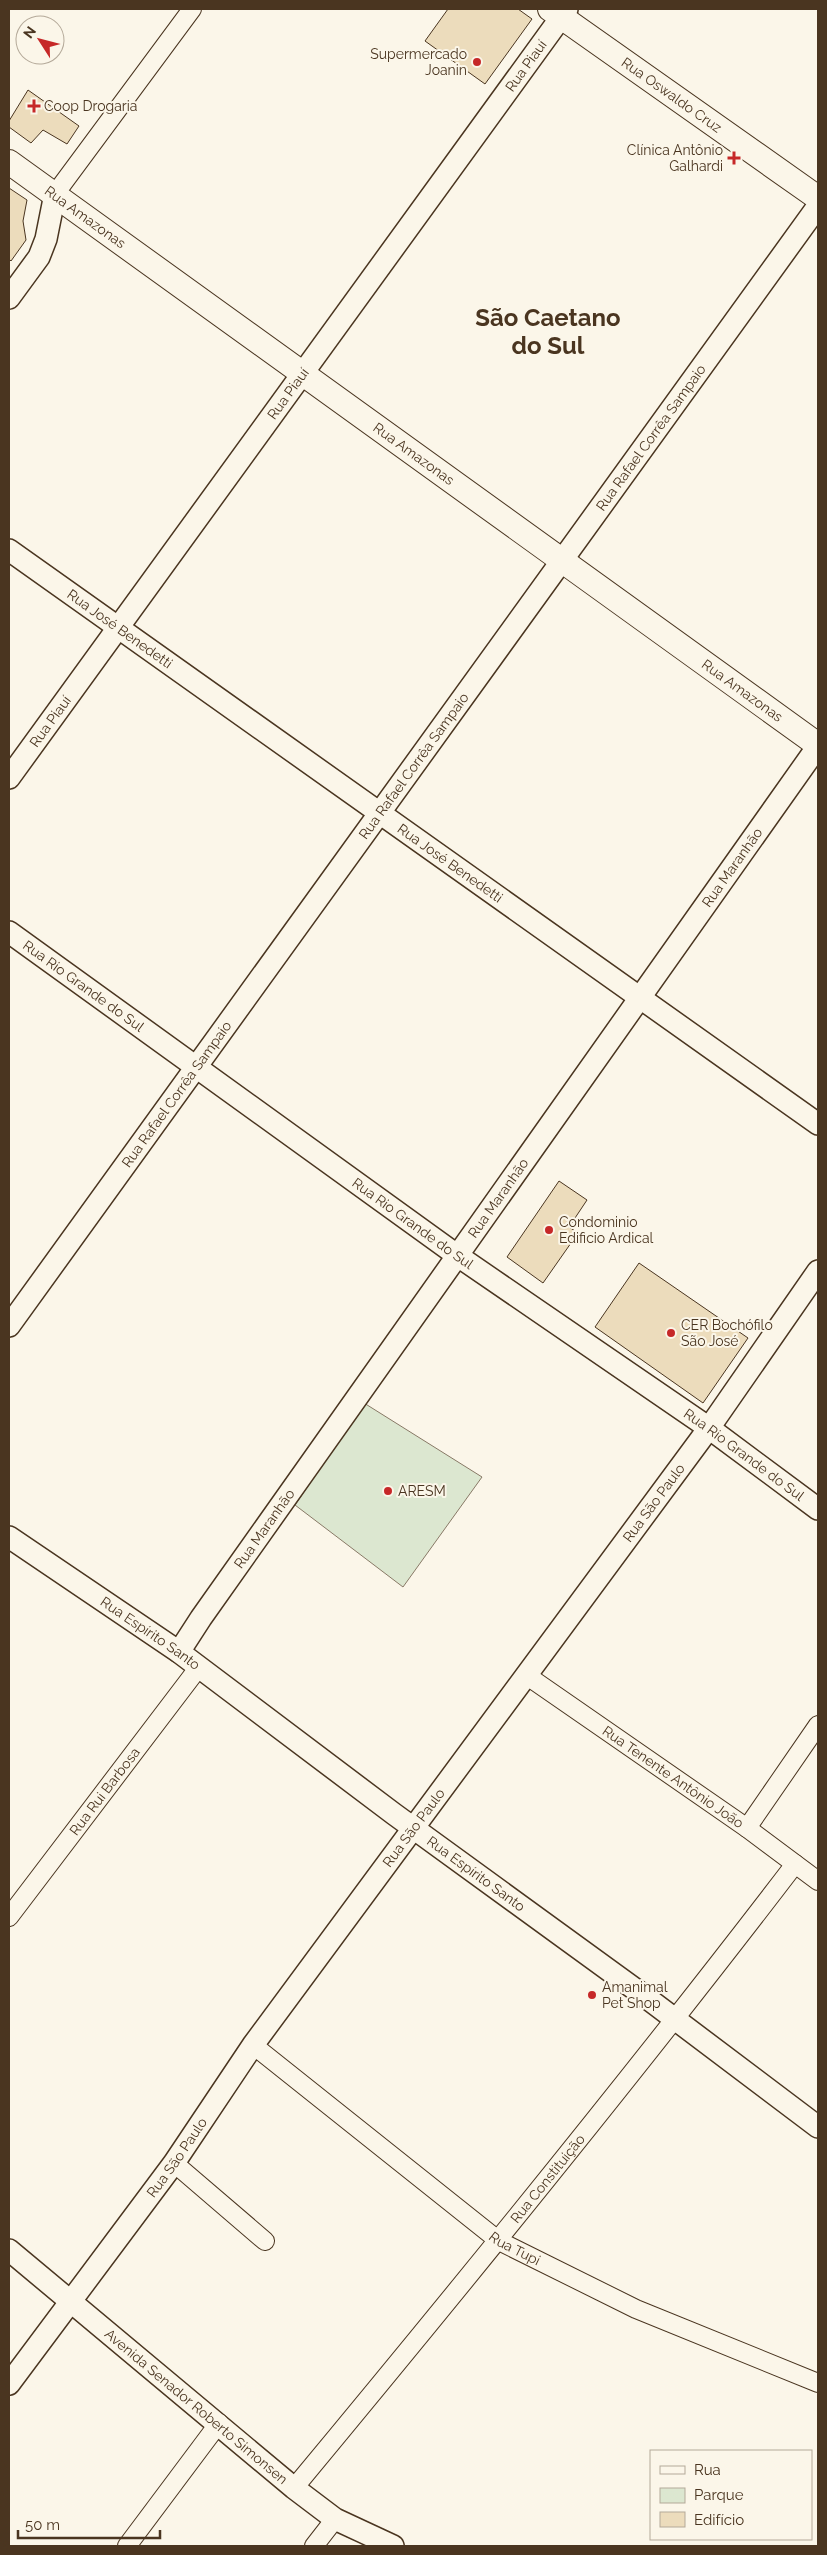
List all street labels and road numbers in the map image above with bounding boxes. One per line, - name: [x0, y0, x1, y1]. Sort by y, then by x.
- street label: Rua Piauí: [502, 36, 550, 94]
- street label: Rua Oswaldo Cruz: [619, 54, 725, 136]
- street label: Rua Amazonas: [42, 182, 129, 252]
- street label: Rua Rafael Corrêa Sampaio: [593, 361, 709, 514]
- street label: Rua Piauí: [264, 364, 312, 422]
- street label: Rua Amazonas: [370, 419, 458, 488]
- street label: Rua José Benedetti: [64, 586, 176, 671]
- street label: Rua Amazonas: [699, 656, 786, 725]
- street label: Rua Rafael Corrêa Sampaio: [355, 690, 472, 842]
- street label: Rua Piauí: [26, 692, 75, 750]
- street label: Rua José Benedetti: [395, 820, 506, 906]
- street label: Rua Maranhão: [699, 825, 766, 910]
- street label: Rua Rio Grande do Sul: [20, 937, 147, 1035]
- street label: Rua Rafael Corrêa Sampaio: [118, 1018, 235, 1170]
- street label: Rua Maranhão: [465, 1155, 532, 1241]
- street label: Rua Rio Grande do Sul: [349, 1174, 477, 1272]
- street label: Rua Rio Grande do Sul: [681, 1405, 808, 1504]
- street label: Rua São Paulo: [620, 1460, 688, 1545]
- street label: Rua Maranhão: [231, 1486, 298, 1571]
- street label: Rua Espírito Santo: [98, 1593, 203, 1673]
- street label: Rua Tenente Antônio João: [600, 1722, 747, 1831]
- street label: Rua Rui Barbosa: [66, 1744, 143, 1838]
- street label: Rua São Paulo: [379, 1785, 448, 1870]
- street label: Rua Espírito Santo: [424, 1833, 528, 1915]
- street label: Rua São Paulo: [143, 2115, 210, 2200]
- street label: Rua Constituição: [507, 2131, 588, 2226]
- street label: Rua Tupi: [486, 2228, 543, 2268]
- street label: Avenida Senador Roberto Simonsen: [102, 2326, 291, 2487]

